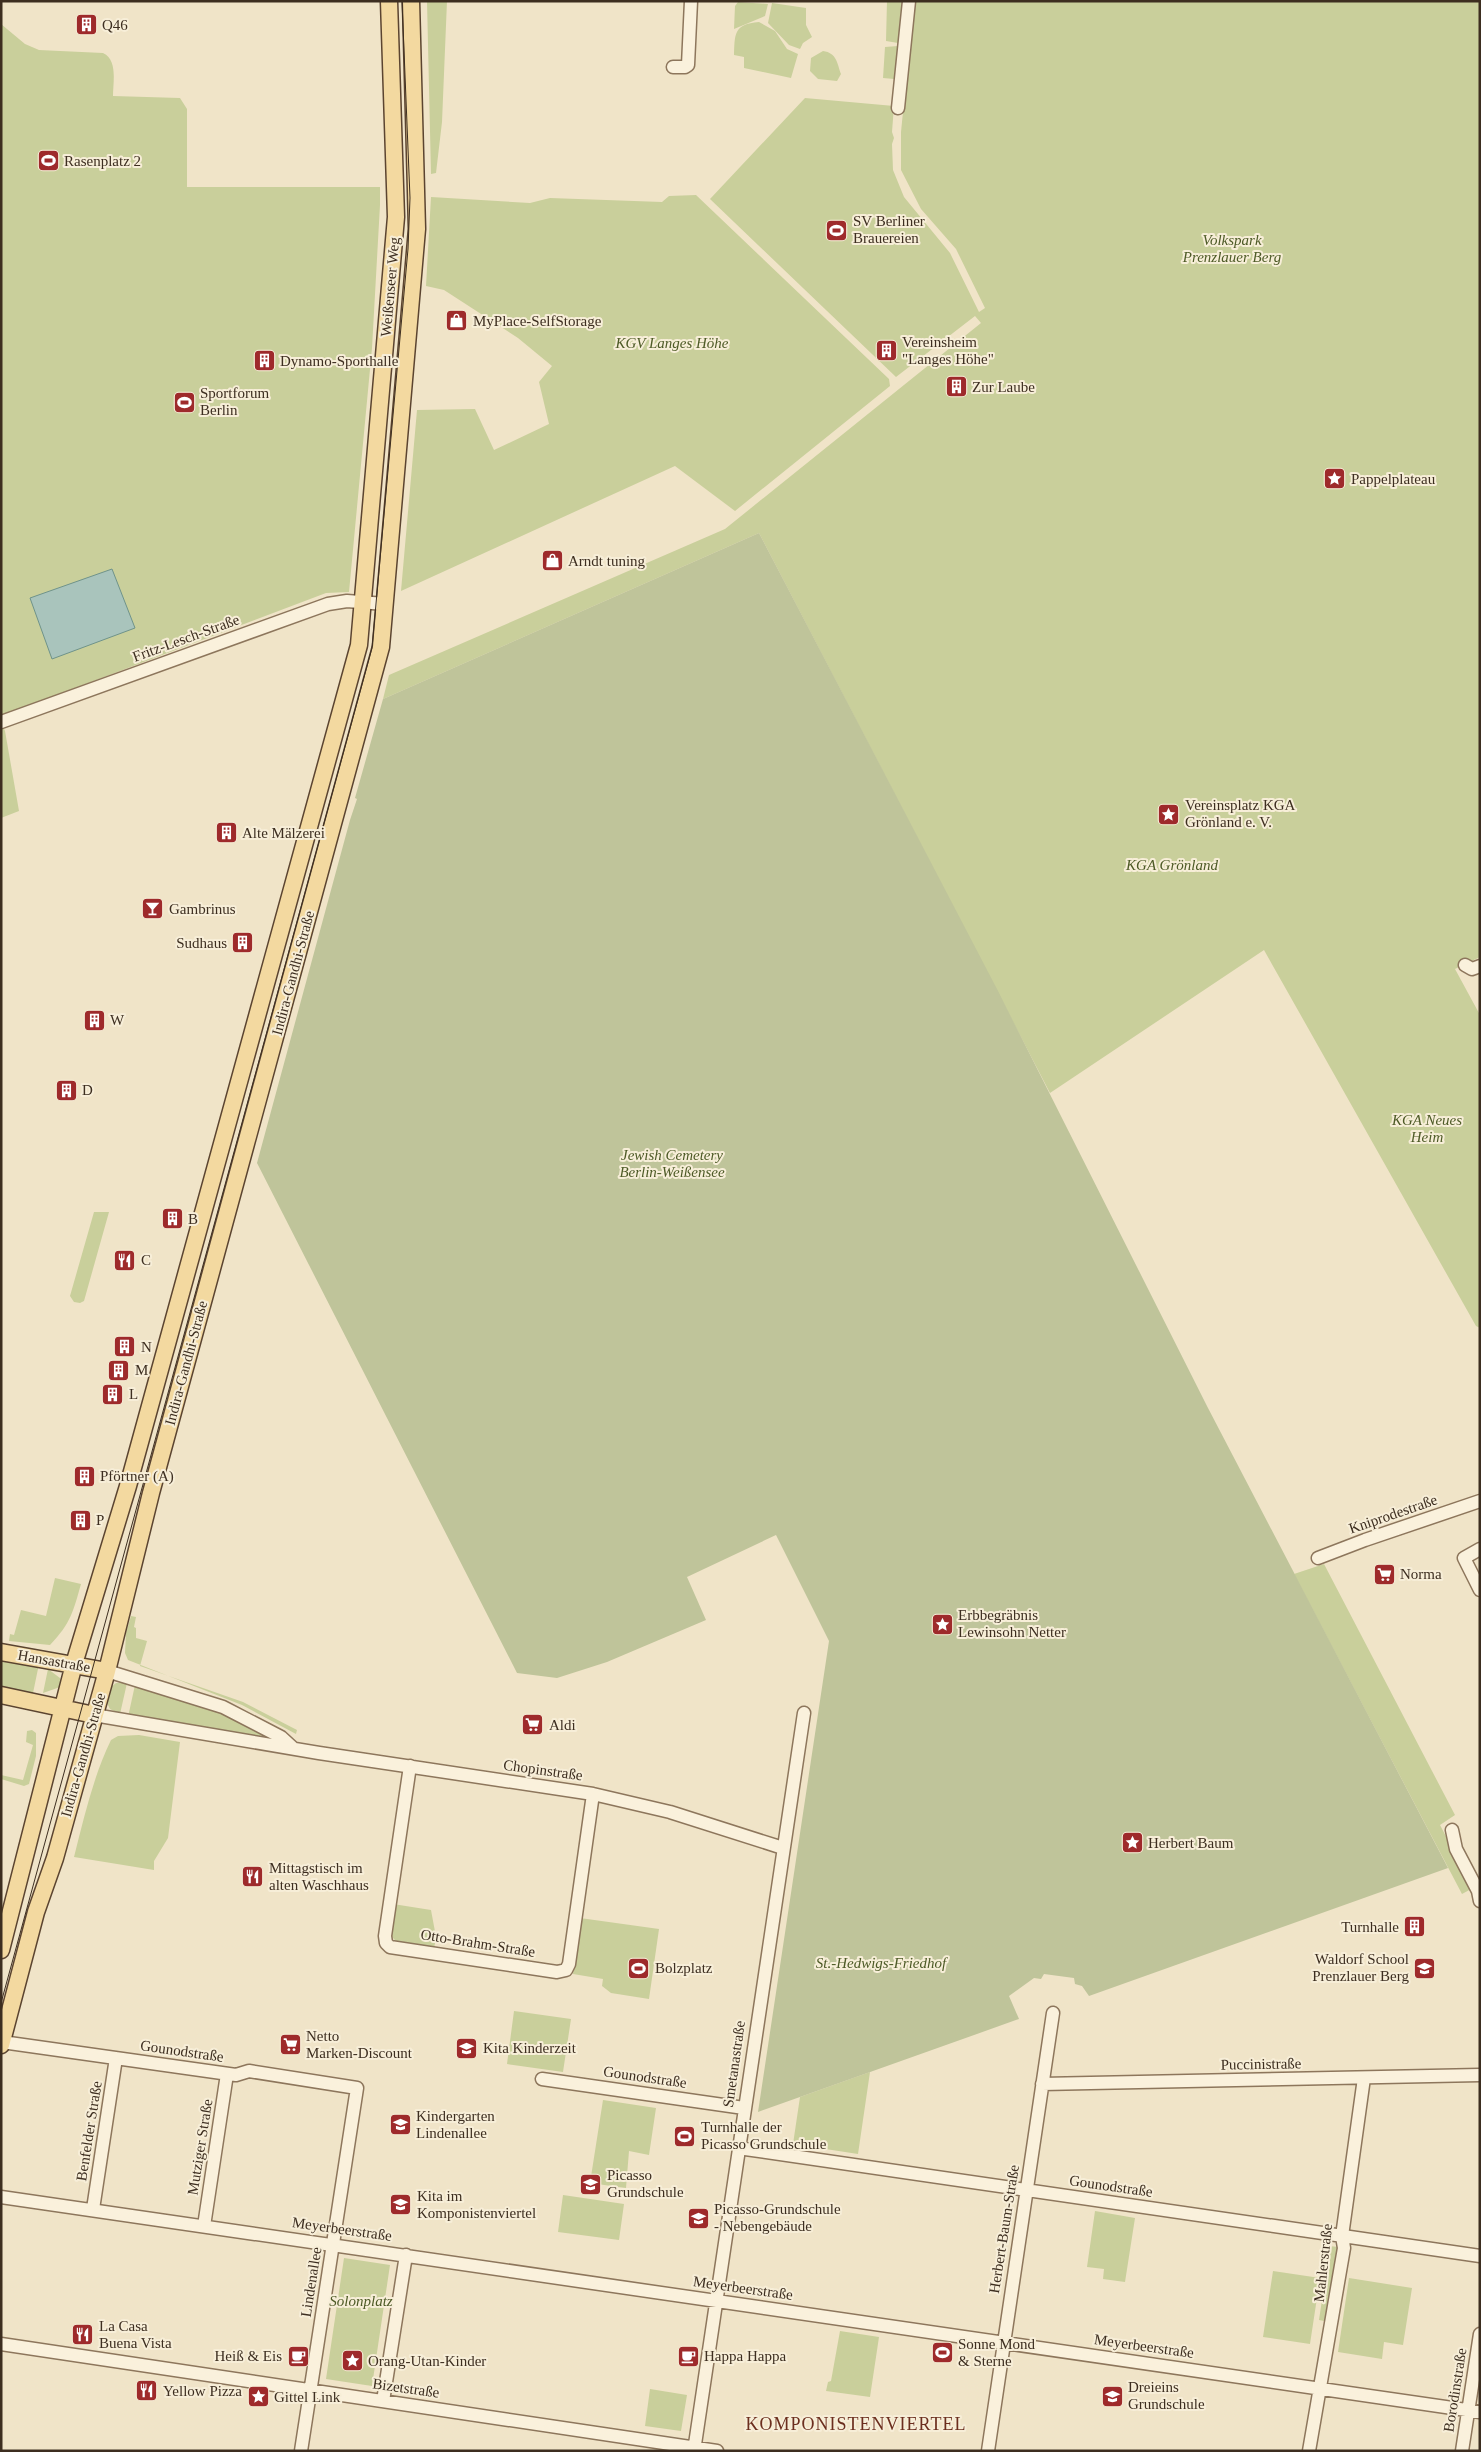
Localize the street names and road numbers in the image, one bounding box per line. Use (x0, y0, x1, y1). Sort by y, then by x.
street label: Weißenseer Weg (378, 236, 402, 338)
street label: Fritz-Lesch-Straße (130, 611, 242, 665)
street label: Indira-Gandhi-Straße (269, 909, 317, 1037)
street label: Indira-Gandhi-Straße (162, 1299, 210, 1427)
street label: Kniprodestraße (1347, 1491, 1440, 1537)
street label: Hansastraße (17, 1647, 92, 1675)
street label: Indira-Gandhi-Straße (58, 1691, 108, 1819)
street label: Chopinstraße (502, 1757, 584, 1784)
street label: Otto-Brahm-Straße (420, 1926, 537, 1960)
street label: Smetanastraße (720, 2019, 748, 2108)
street label: Gounodstraße (139, 2037, 225, 2065)
street label: Puccinistraße (1220, 2055, 1302, 2073)
street label: Gounodstraße (602, 2063, 688, 2091)
street label: Benfelder Straße (73, 2079, 105, 2182)
street label: Mutziger Straße (185, 2097, 216, 2196)
street label: Herbert-Baum-Straße (986, 2163, 1022, 2294)
street label: Gounodstraße (1068, 2172, 1154, 2200)
street label: Meyerbeerstraße (291, 2214, 393, 2244)
street label: Mahlerstraße (1311, 2222, 1335, 2303)
street label: Lindenallee (298, 2245, 324, 2318)
street label: Meyerbeerstraße (692, 2273, 794, 2303)
street label: Meyerbeerstraße (1093, 2331, 1195, 2361)
street label: Borodinstraße (1440, 2346, 1470, 2433)
street label: Bizetstraße (371, 2375, 441, 2401)

